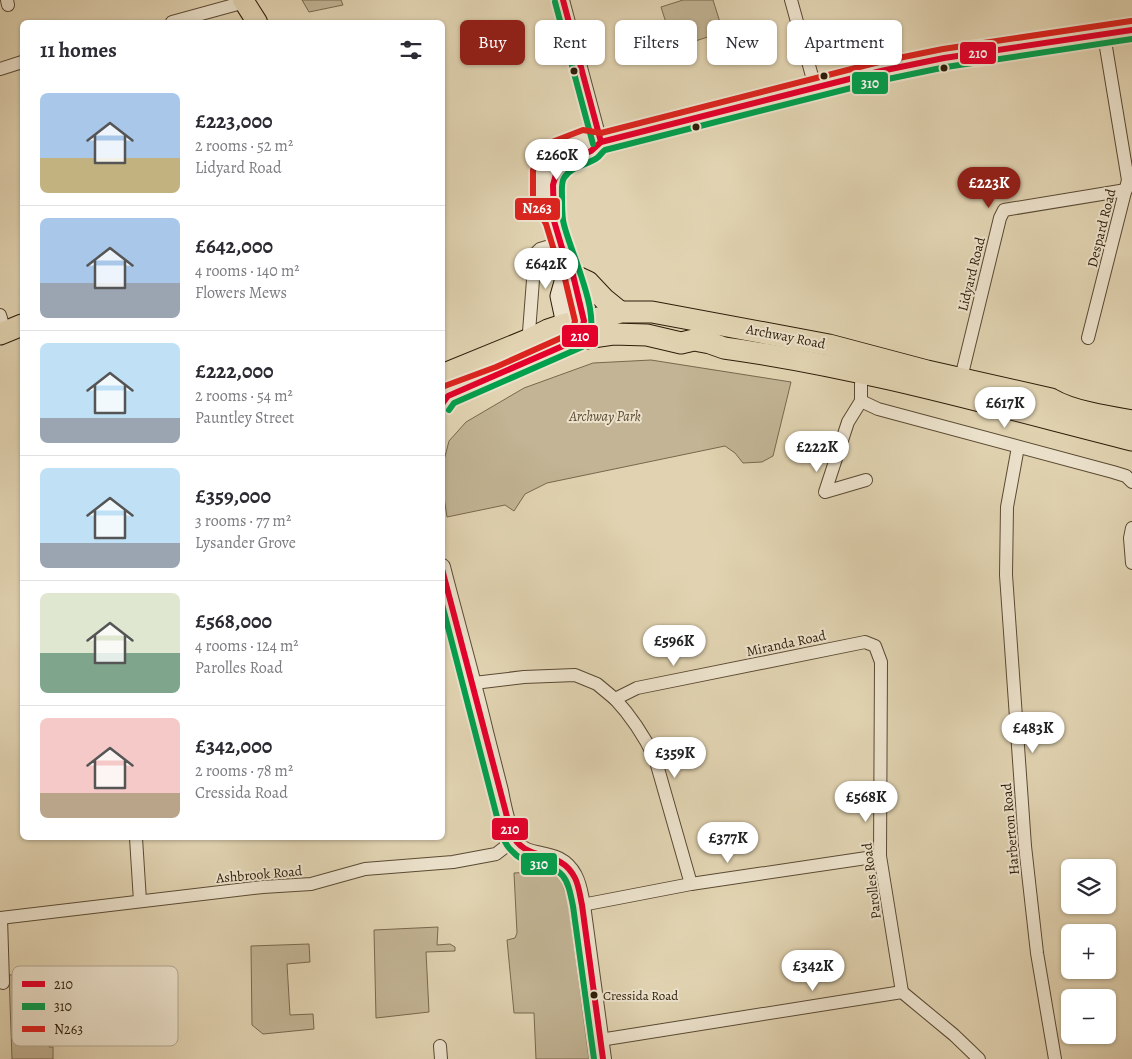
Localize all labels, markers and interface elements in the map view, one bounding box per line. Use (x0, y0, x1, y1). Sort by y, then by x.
chip: Buy (460, 20, 525, 65)
chip: Rent (535, 20, 605, 65)
chip: Filters (615, 20, 697, 65)
chip: New (707, 20, 777, 65)
chip: Apartment (787, 20, 902, 65)
text: 11 homes (40, 36, 117, 64)
icon: filters (397, 36, 425, 64)
line badge: 210 (959, 41, 997, 65)
text: 210 (969, 44, 987, 63)
unlabelled marker (939, 63, 949, 73)
unlabelled marker (569, 66, 579, 76)
unlabelled marker (819, 71, 829, 81)
line badge: 310 (851, 71, 889, 95)
text: 310 (861, 74, 879, 93)
text: £223,000 (195, 107, 273, 135)
icon: home (80, 113, 140, 173)
unlabelled marker (691, 122, 701, 132)
text: 2 rooms · 52 m² (195, 135, 293, 157)
pin: £260K (522, 138, 592, 181)
text: £260K (536, 144, 578, 166)
text: Lidyard Road (195, 157, 282, 179)
pin: £223K (954, 166, 1024, 209)
text: £223K (968, 172, 1010, 194)
street label: Despard Road (1083, 186, 1121, 269)
line badge: N263 (514, 197, 561, 221)
text: N263 (522, 199, 552, 218)
text: £642,000 (195, 232, 273, 260)
street label: Lidyard Road (953, 235, 990, 313)
icon: home (80, 238, 140, 298)
pin: £642K (511, 248, 581, 290)
text: £642K (525, 253, 567, 275)
text: 4 rooms · 140 m² (195, 260, 300, 282)
text: Flowers Mews (195, 282, 287, 304)
street label: Archway Road (744, 319, 828, 354)
line badge: 210 (561, 324, 599, 348)
text: 210 (571, 327, 589, 346)
text: £222,000 (195, 357, 274, 385)
icon: home (80, 363, 140, 423)
text: 2 rooms · 54 m² (195, 385, 293, 407)
pin: £617K (970, 386, 1040, 429)
text: £617K (986, 392, 1024, 414)
text: Pauntley Street (195, 407, 294, 429)
park label: Archway Park (568, 407, 641, 426)
pin: £222K (782, 430, 852, 473)
text: £222K (796, 436, 838, 458)
text: £359,000 (195, 482, 271, 510)
icon: home (80, 488, 140, 548)
text: 3 rooms · 77 m² (195, 510, 291, 532)
text: Lysander Grove (195, 532, 296, 554)
text: £568,000 (195, 607, 272, 635)
icon: home (80, 613, 140, 673)
pin: £596K (639, 624, 709, 667)
street label: Miranda Road (744, 626, 828, 661)
text: £596K (654, 630, 694, 652)
text: 4 rooms · 124 m² (195, 635, 299, 657)
text: Parolles Road (195, 657, 283, 679)
pin: £483K (998, 712, 1068, 754)
text: £483K (1013, 717, 1053, 739)
text: £342,000 (195, 732, 272, 760)
pin: £359K (640, 736, 710, 779)
icon: home (80, 738, 140, 798)
text: £359K (655, 742, 695, 764)
text: 2 rooms · 78 m² (195, 760, 293, 782)
pin: £568K (831, 780, 901, 823)
text: Cressida Road (195, 782, 288, 804)
street label: Harberton Road (997, 782, 1024, 876)
text: £568K (846, 786, 886, 808)
line badge: 210 (491, 817, 529, 841)
text: 210 (501, 820, 519, 839)
pin: £377K (693, 822, 763, 864)
text: £377K (708, 827, 748, 849)
street label: Parolles Road (857, 841, 886, 920)
line badge: 310 (520, 852, 558, 876)
text: 310 (530, 855, 548, 874)
map controls (1061, 859, 1116, 1044)
button: layers (1061, 859, 1116, 914)
street label: Ashbrook Road (214, 861, 303, 888)
button: + (1061, 924, 1116, 979)
pin: £342K (778, 950, 848, 992)
text: £342K (793, 955, 833, 977)
legend (12, 966, 178, 1046)
text: 210 (54, 975, 73, 994)
place label: Cressida Road (603, 987, 678, 1004)
button: − (1061, 989, 1116, 1044)
marker: Cressida Road (589, 990, 599, 1000)
text: 310 (54, 997, 72, 1016)
text: N263 (54, 1020, 83, 1039)

